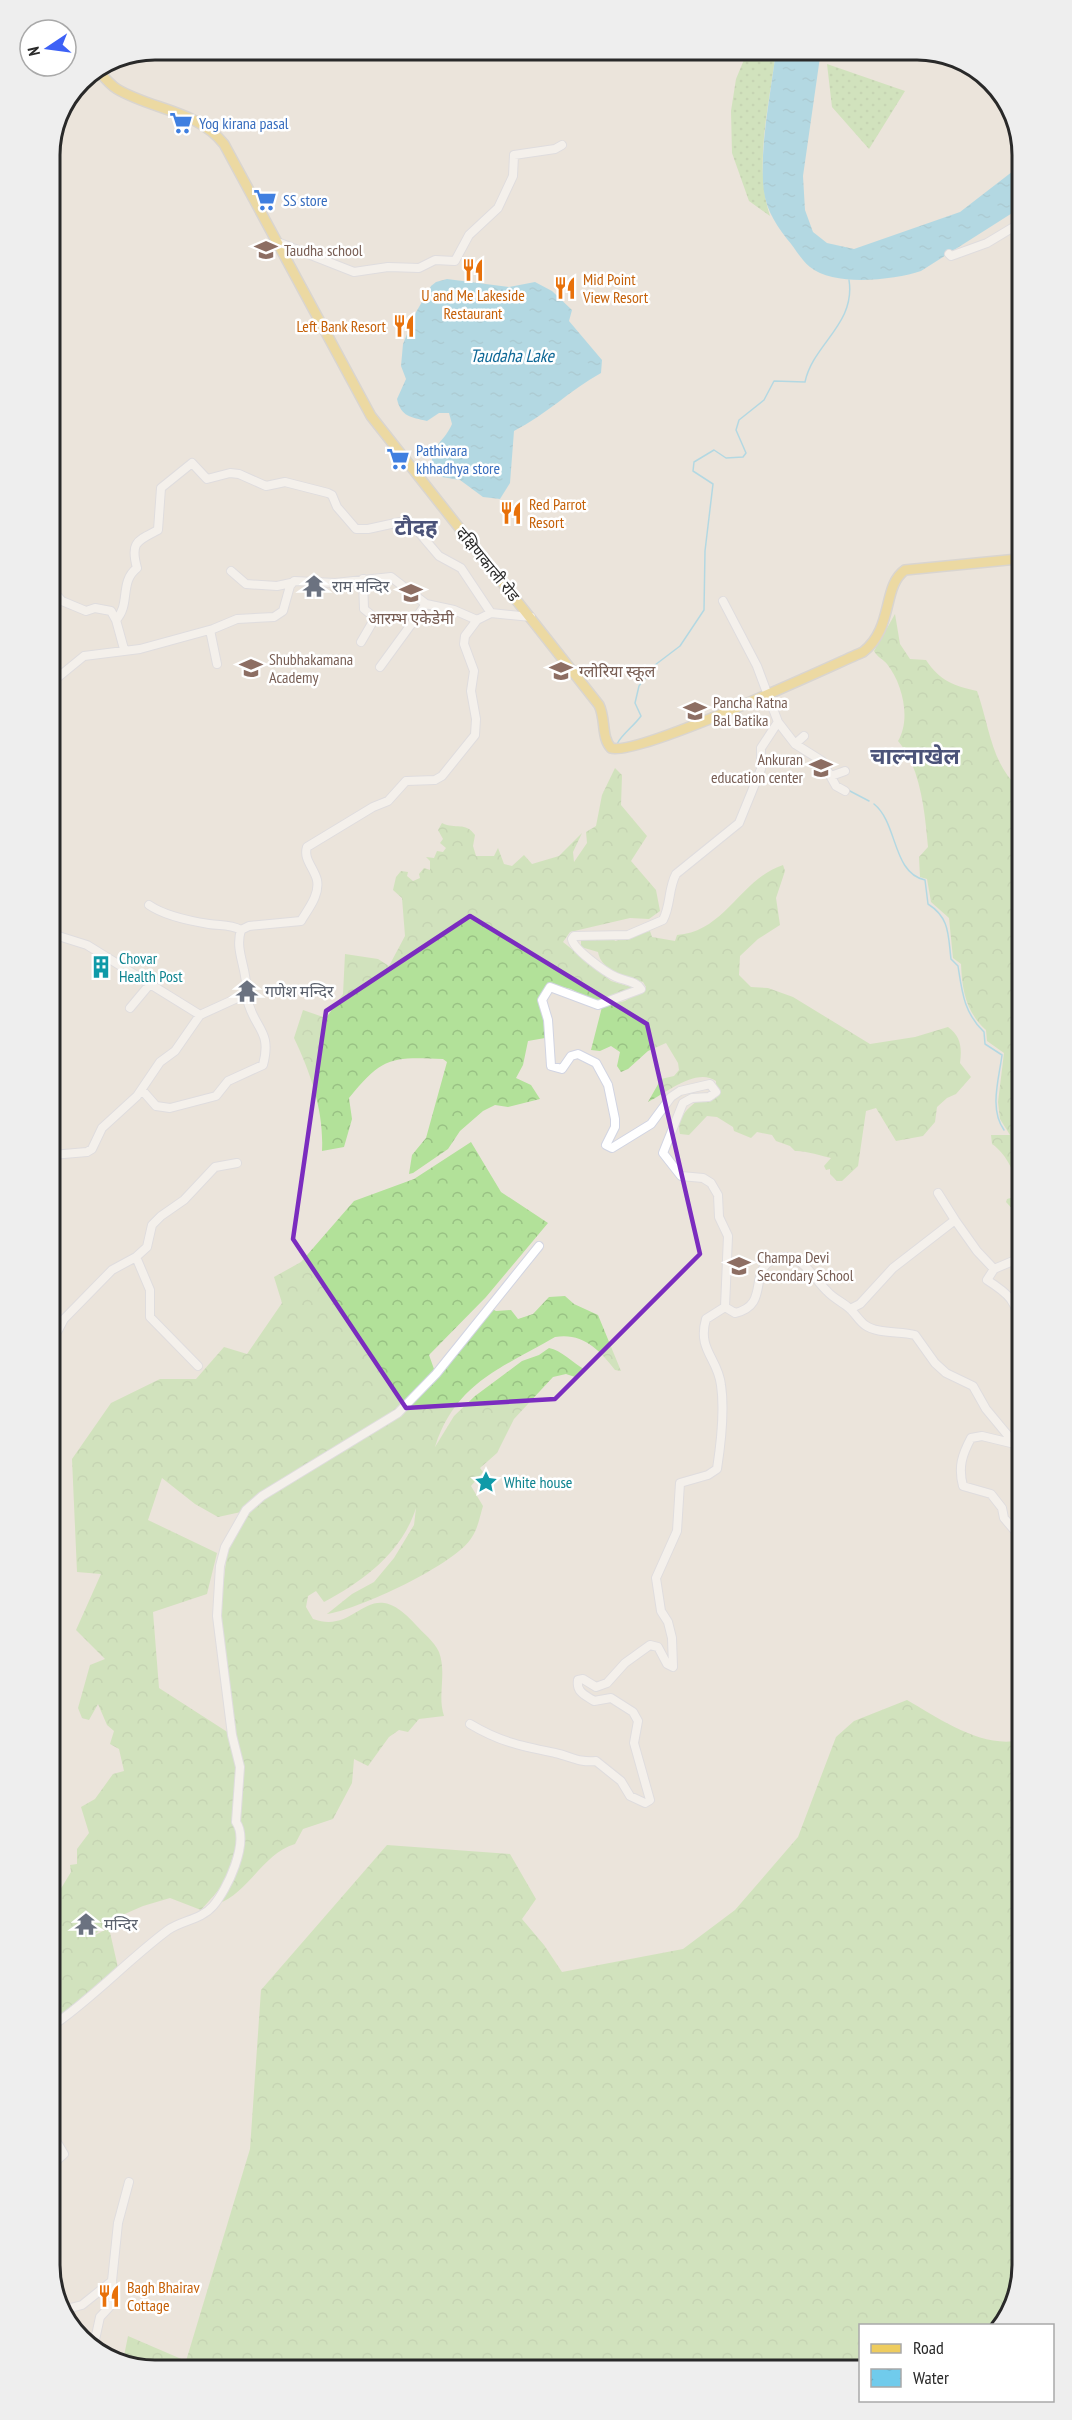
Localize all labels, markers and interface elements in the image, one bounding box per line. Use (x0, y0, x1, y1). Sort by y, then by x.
north arrow (18, 18, 78, 78)
text: N (23, 45, 44, 58)
supermarket icon: Yog kirana pasal (168, 110, 194, 136)
place label: Yog kirana pasal (199, 113, 289, 133)
supermarket icon: SS store (252, 187, 278, 213)
place label: SS store (283, 190, 328, 210)
school or university icon: Taudha school (253, 237, 279, 263)
place label: Taudha school (284, 240, 363, 260)
restaurant icon: U and Me Lakeside Restaurant (460, 257, 486, 283)
place label: Mid Point View Resort (582, 269, 649, 307)
restaurant icon: Mid Point View Resort (552, 275, 578, 301)
place label: U and Me Lakeside Restaurant (421, 285, 525, 323)
restaurant icon: Left Bank Resort (391, 313, 417, 339)
place label: Left Bank Resort (296, 316, 387, 336)
water label: Taudaha Lake (470, 344, 556, 367)
place label: Pathivara khhadhya store (416, 440, 500, 478)
supermarket icon: Pathivara khhadhya store (385, 446, 411, 472)
place label: Red Parrot Resort (529, 494, 587, 532)
restaurant icon: Red Parrot Resort (498, 500, 524, 526)
district label: टौदह (394, 513, 438, 541)
street label: दक्षिणकाली रोड (452, 523, 524, 606)
temple icon: राम मन्दिर (301, 573, 327, 599)
place label: राम मन्दिर (332, 576, 390, 596)
school or university icon: आरम्भ एकेडेमी (398, 580, 424, 606)
place label: आरम्भ एकेडेमी (368, 608, 455, 628)
place label: Shubhakamana Academy (269, 649, 353, 687)
school or university icon: Shubhakamana Academy (238, 655, 264, 681)
school or university icon: ग्लोरिया स्कूल (548, 658, 574, 684)
place label: ग्लोरिया स्कूल (579, 661, 657, 682)
place label: Pancha Ratna Bal Batika (713, 692, 788, 730)
school or university icon: Pancha Ratna Bal Batika (682, 698, 708, 724)
district label: चाल्नाखेल (870, 742, 960, 770)
place label: Ankuran education center (711, 749, 804, 787)
school or university icon: Ankuran education center (808, 755, 834, 781)
place label: Chovar Health Post (119, 948, 183, 986)
building icon: Chovar Health Post (88, 954, 114, 980)
temple icon: गणेश मन्दिर (234, 978, 260, 1004)
place label: गणेश मन्दिर (265, 981, 334, 1001)
place label: Champa Devi Secondary School (757, 1247, 854, 1285)
school or university icon: Champa Devi Secondary School (726, 1253, 752, 1279)
place icon: White house (473, 1469, 499, 1495)
place label: White house (504, 1472, 572, 1492)
temple icon: मन्दिर (73, 1911, 99, 1937)
place label: मन्दिर (104, 1914, 138, 1934)
place label: Bagh Bhairav Cottage (127, 2277, 201, 2315)
restaurant icon: Bagh Bhairav Cottage (96, 2283, 122, 2309)
legend (859, 2324, 1054, 2402)
text: Road (913, 2336, 944, 2359)
text: Water (913, 2366, 949, 2389)

